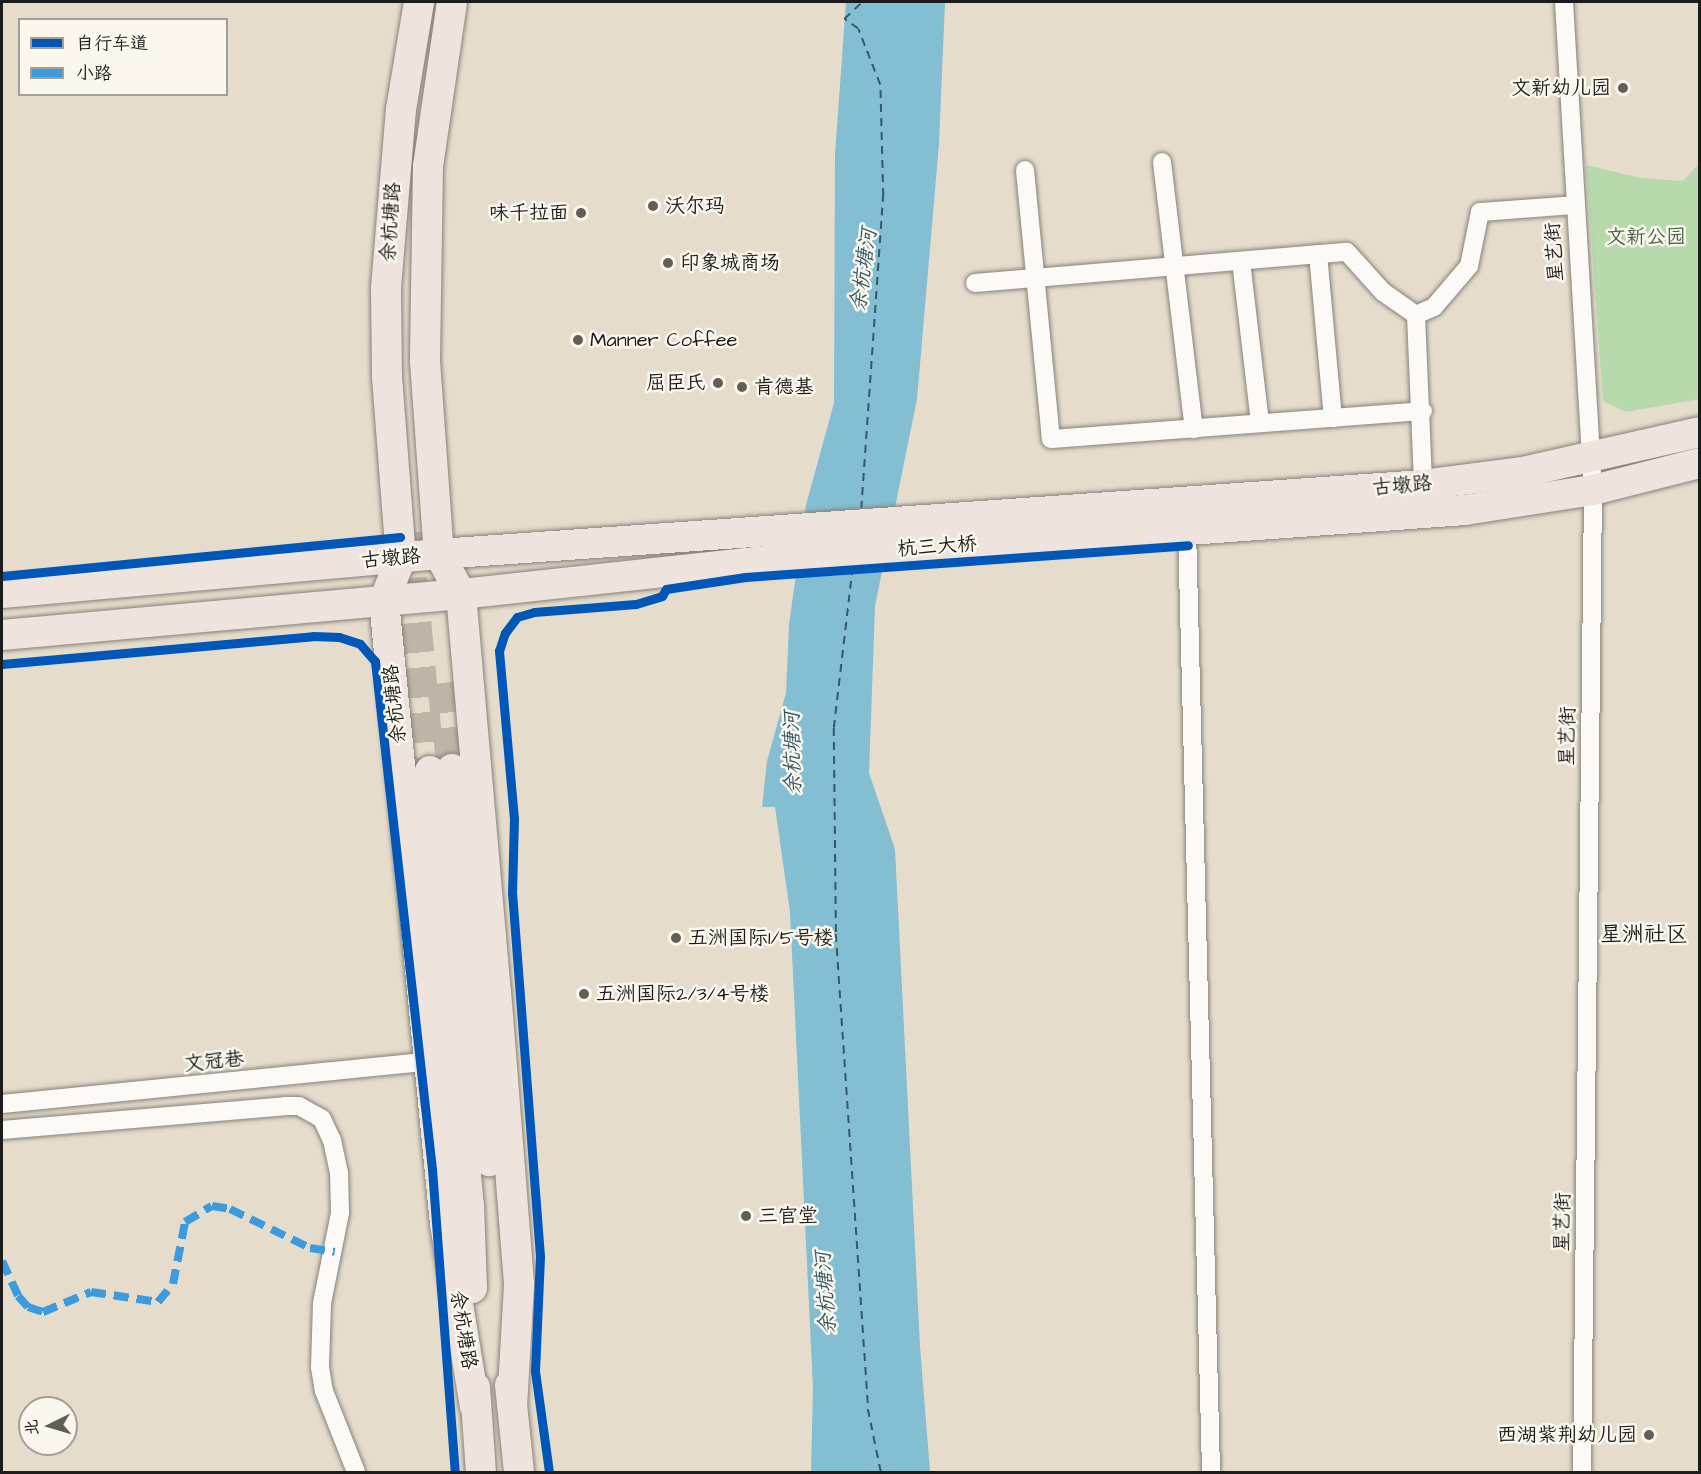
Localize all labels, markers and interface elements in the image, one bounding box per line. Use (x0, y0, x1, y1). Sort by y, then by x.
legend (18, 18, 228, 96)
text: 自行车道 (76, 31, 148, 56)
text: 小路 (76, 61, 112, 86)
place label: 文新幼儿园 (1511, 76, 1611, 100)
marker: 文新幼儿园 (1616, 81, 1630, 95)
street label: 余杭塘路 (376, 181, 406, 263)
place label: 沃尔玛 (665, 194, 725, 218)
marker: 沃尔玛 (646, 199, 660, 213)
place label: 味千拉面 (489, 201, 569, 225)
marker: 味千拉面 (574, 206, 588, 220)
street label: 星艺街 (1541, 221, 1569, 283)
park label: 文新公园 (1606, 225, 1686, 249)
water label: 余杭塘河 (846, 227, 882, 313)
place label: 印象城商场 (680, 251, 780, 275)
marker: 印象城商场 (661, 256, 675, 270)
place label: Manner Coffee (590, 328, 737, 352)
marker: Manner Coffee (571, 333, 585, 347)
place label: 屈臣氏 (646, 371, 706, 395)
place label: 肯德基 (754, 375, 814, 399)
marker: 屈臣氏 (711, 376, 725, 390)
marker: 肯德基 (735, 380, 749, 394)
street label: 古墩路 (1371, 471, 1433, 501)
street label: 杭三大桥 (896, 532, 978, 562)
street label: 古墩路 (360, 544, 422, 574)
street label: 余杭塘路 (379, 663, 411, 745)
street label: 星艺街 (1555, 706, 1581, 766)
water label: 余杭塘河 (780, 711, 806, 795)
district label: 星洲社区 (1600, 922, 1688, 948)
place label: 五洲国际1/5号楼 (688, 926, 834, 950)
marker: 五洲国际1/5号楼 (669, 931, 683, 945)
place label: 五洲国际2/3/4号楼 (596, 982, 769, 1006)
marker: 五洲国际2/3/4号楼 (577, 987, 591, 1001)
street label: 文冠巷 (183, 1047, 245, 1077)
street label: 星艺街 (1550, 1192, 1576, 1252)
place label: 三官堂 (758, 1204, 818, 1228)
marker: 三官堂 (739, 1209, 753, 1223)
water label: 余杭塘河 (811, 1250, 841, 1336)
street label: 余杭塘路 (445, 1289, 481, 1371)
north arrow (18, 1396, 78, 1456)
text: 北 (20, 1418, 44, 1436)
place label: 西湖紫荆幼儿园 (1497, 1423, 1637, 1447)
marker: 西湖紫荆幼儿园 (1642, 1428, 1656, 1442)

